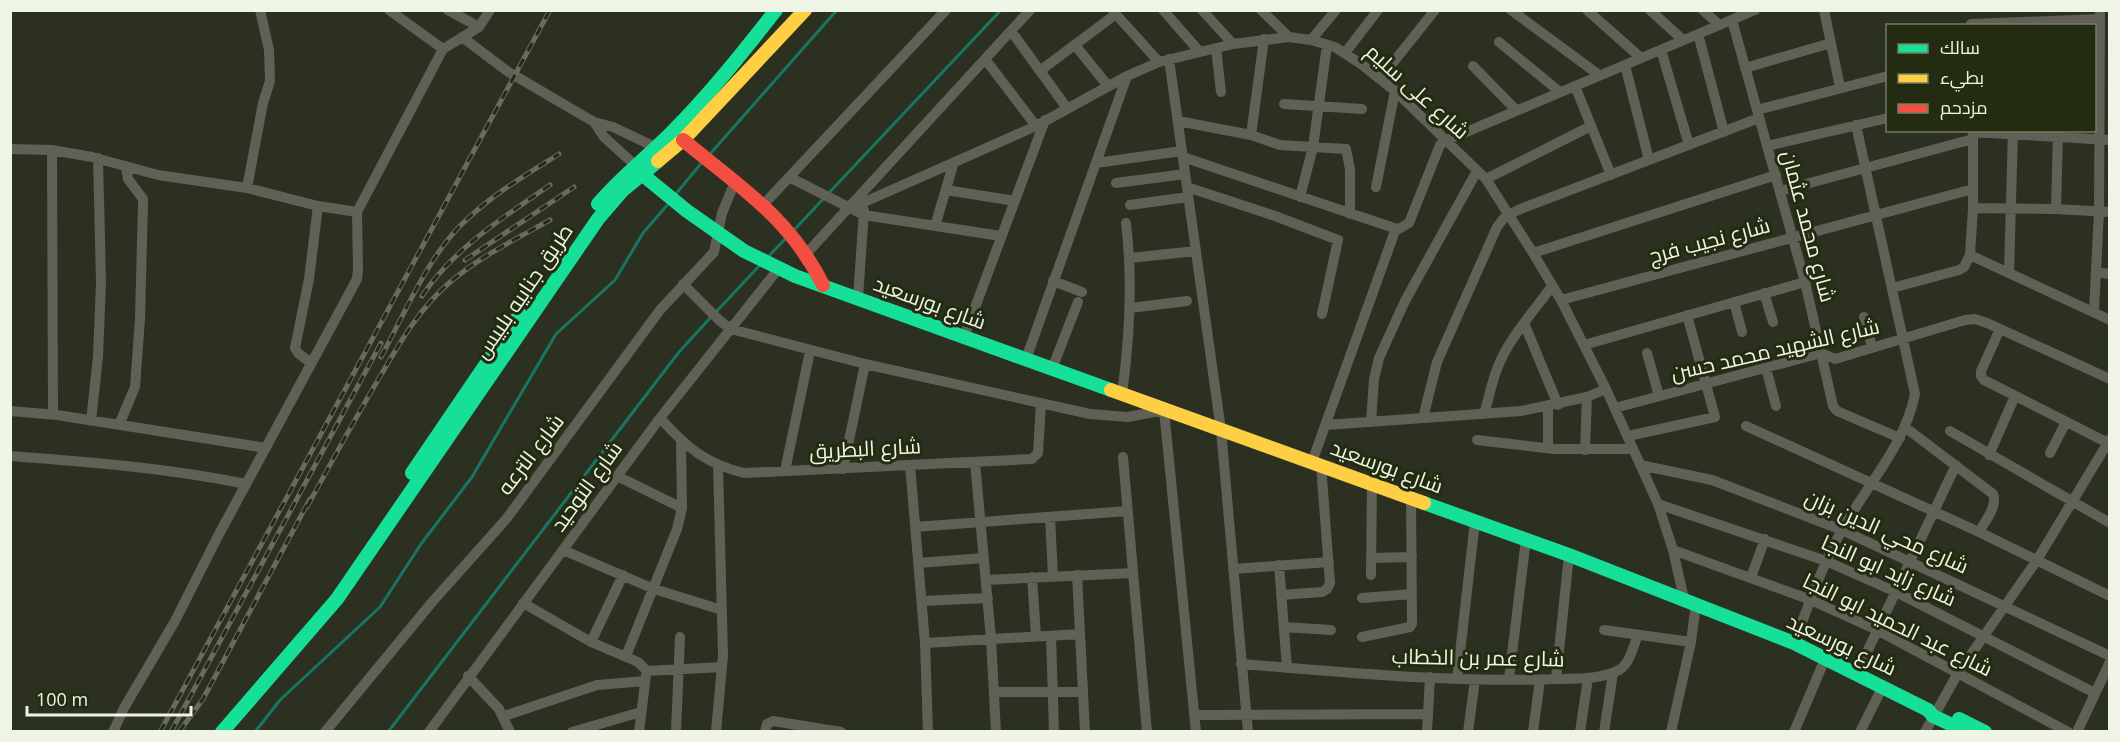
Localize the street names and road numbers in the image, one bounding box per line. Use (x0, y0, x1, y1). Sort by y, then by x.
street label: شارع على سليم (1360, 37, 1476, 146)
street label: شارع محمد عثمان (1774, 147, 1843, 305)
street label: شارع نجيب فرج (1645, 210, 1773, 271)
street label: طريق جنابيه بلبيس (467, 218, 579, 364)
street label: شارع بورسعيد (870, 269, 990, 336)
street label: شارع الشهيد محمد حسن (1668, 311, 1882, 388)
street label: شارع الترعه (490, 408, 570, 501)
street label: شارع البطريق (808, 431, 922, 466)
street label: شارع بورسعيد (1327, 433, 1447, 500)
street label: شارع التوحيد (544, 435, 629, 537)
street label: شارع محي الدين بزان (1800, 482, 1973, 582)
street label: شارع زايد ابو النجا (1817, 528, 1961, 613)
street label: شارع عبد الحميد ابو النجا (1798, 566, 1998, 683)
street label: شارع بورسعيد (1782, 606, 1901, 682)
street label: شارع عمر بن الخطاب (1391, 641, 1565, 674)

